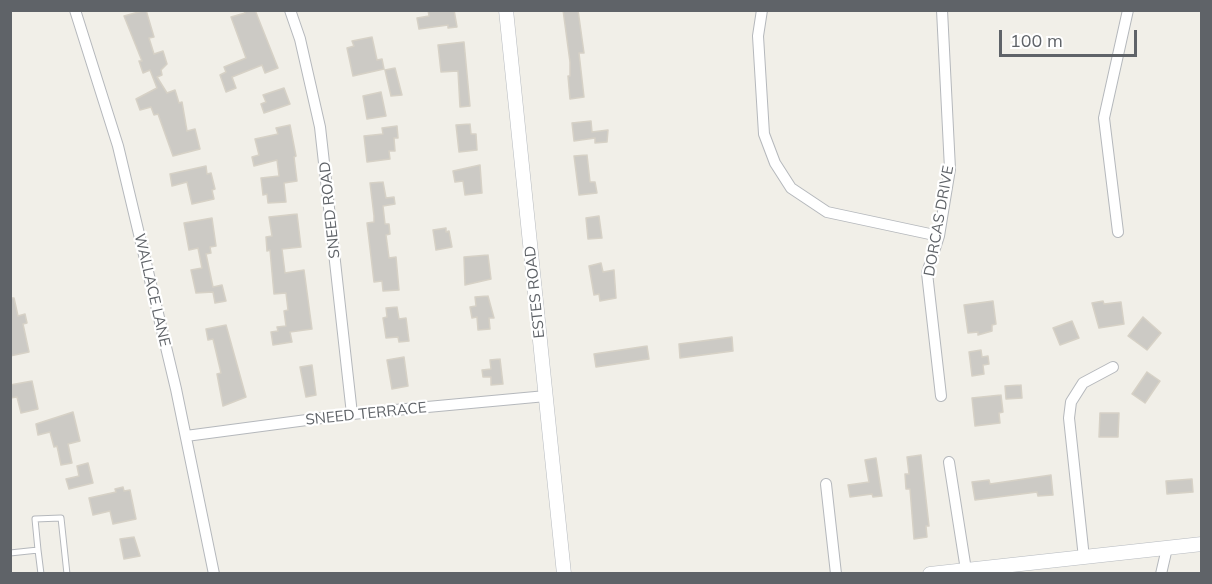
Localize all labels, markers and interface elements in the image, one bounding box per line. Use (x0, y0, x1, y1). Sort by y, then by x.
scale bar (1002, 18, 1140, 56)
text: 100 m (1010, 29, 1063, 52)
street label: SNEED ROAD (316, 161, 344, 259)
street label: DORCAS DRIVE (920, 164, 958, 278)
street label: WALLACE LANE (130, 232, 174, 348)
street label: ESTES ROAD (521, 245, 549, 339)
street label: SNEED TERRACE (305, 399, 427, 429)

